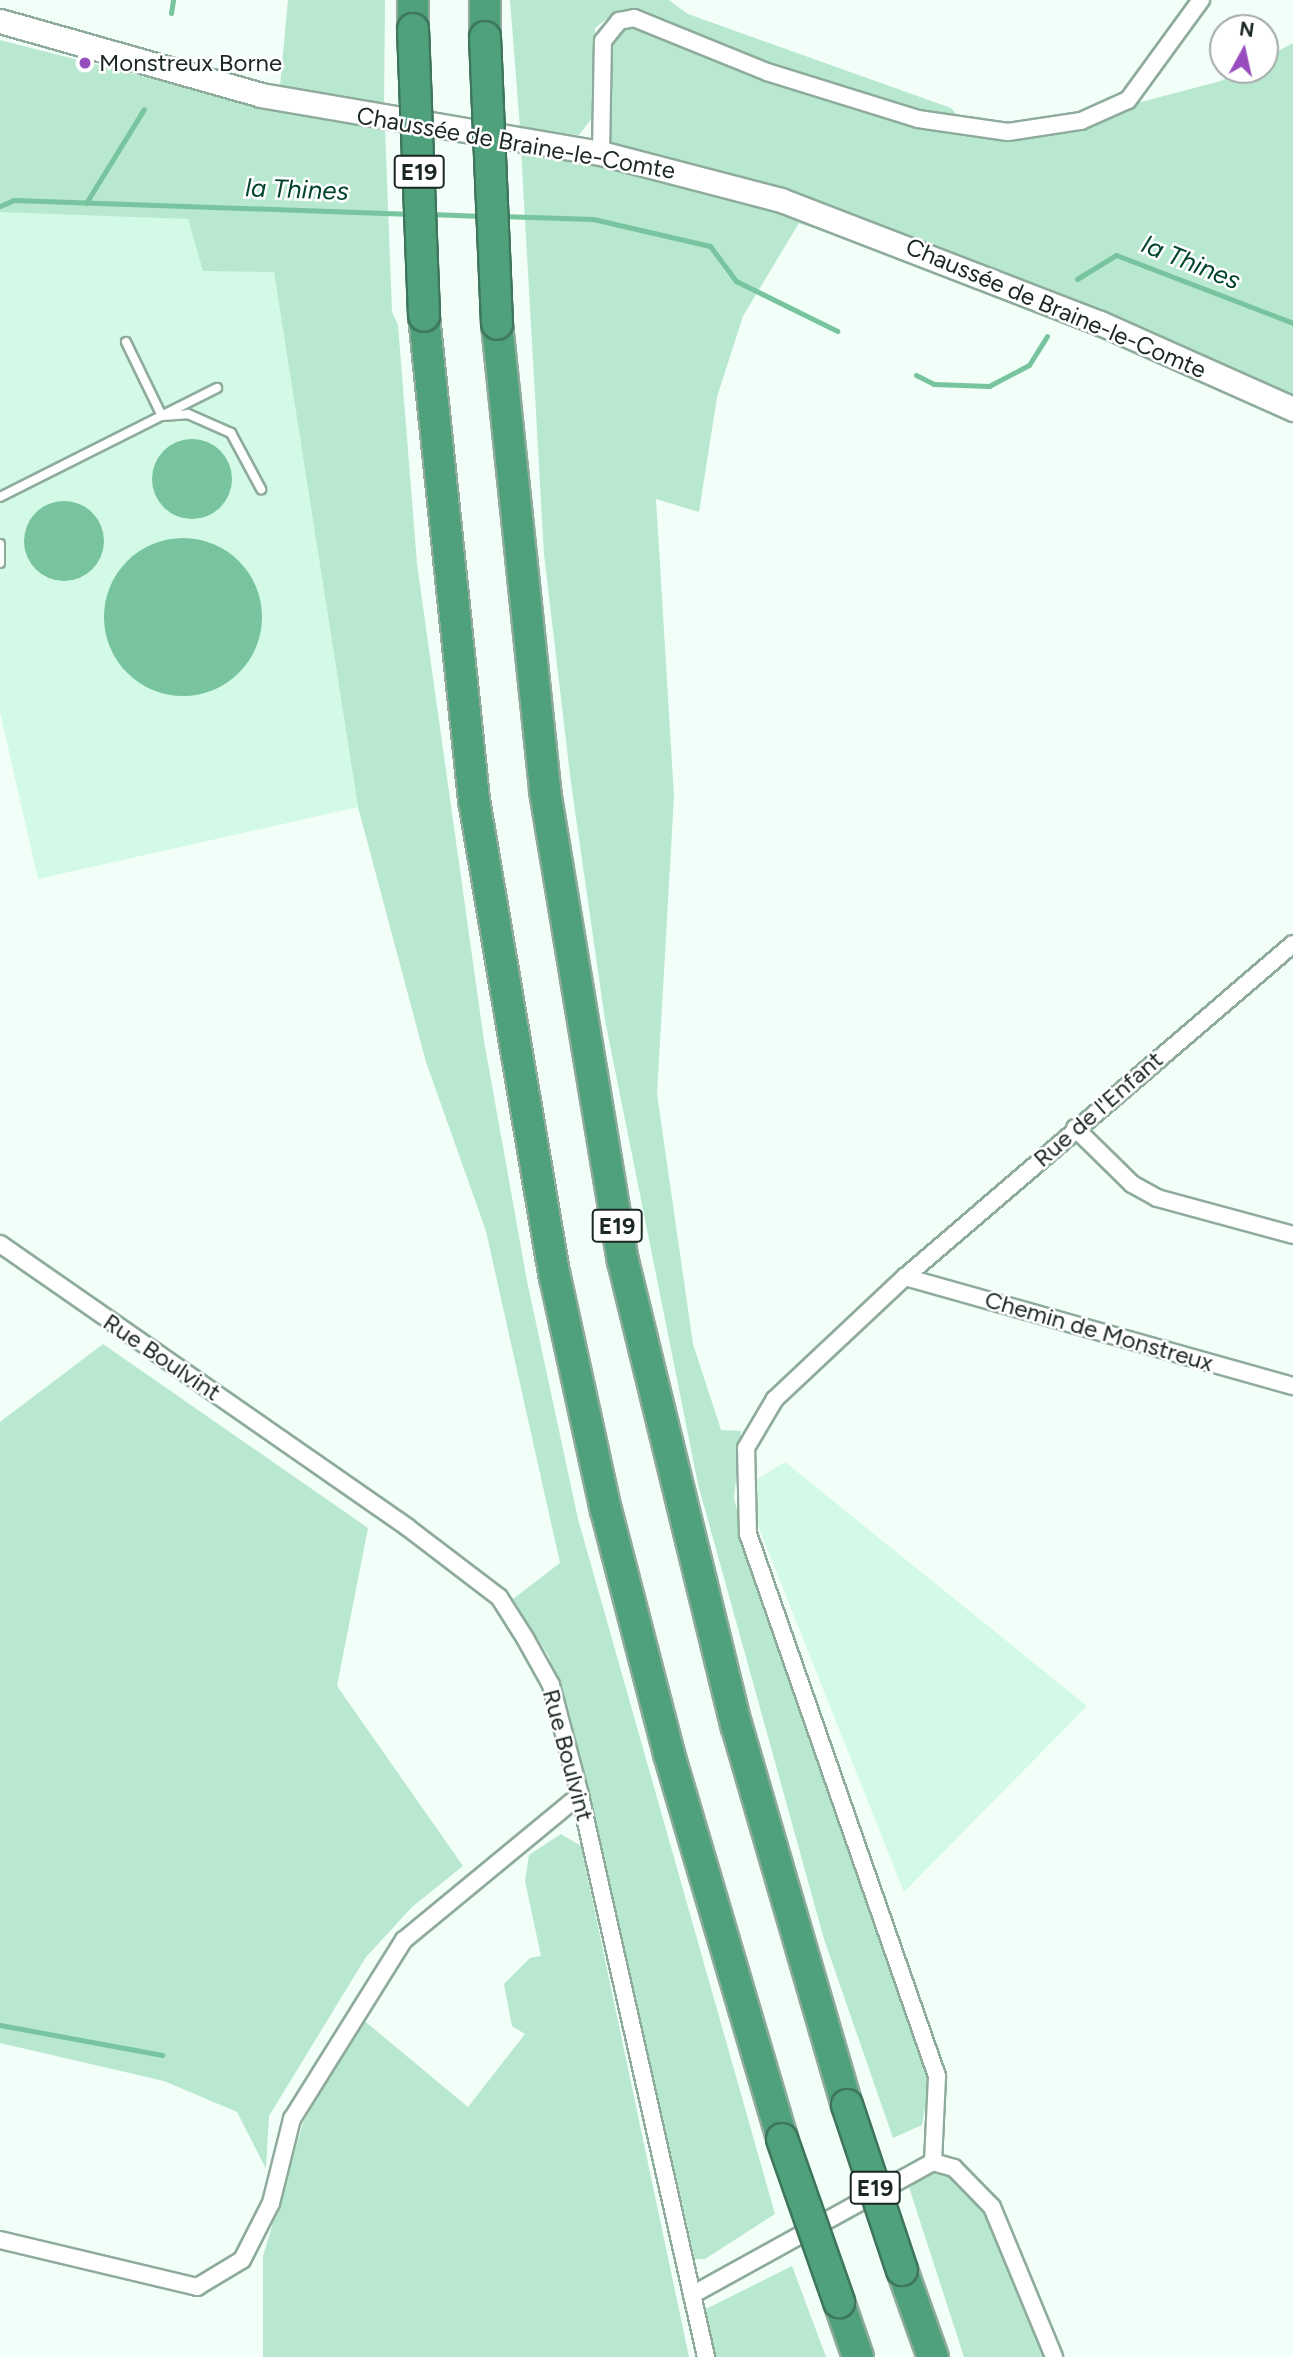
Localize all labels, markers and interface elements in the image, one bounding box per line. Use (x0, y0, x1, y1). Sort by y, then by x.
north arrow (1209, 14, 1279, 84)
text: N (1238, 17, 1256, 42)
place label: Monstreux Borne (99, 49, 282, 77)
marker: Monstreux Borne (77, 55, 93, 71)
street label: Chaussée de Braine-le-Comte (354, 101, 678, 185)
road number: E19 (393, 153, 445, 192)
water label: la Thines (245, 173, 349, 207)
water label: la Thines (1137, 229, 1245, 297)
street label: Chaussée de Braine-le-Comte (902, 232, 1210, 384)
street label: Rue de l'Enfant (1028, 1045, 1168, 1173)
road number: E19 (591, 1206, 643, 1246)
street label: Chemin de Monstreux (982, 1285, 1216, 1377)
street label: Rue Boulvint (98, 1307, 226, 1407)
street label: Rue Boulvint (537, 1686, 599, 1824)
road number: E19 (849, 2168, 901, 2208)

